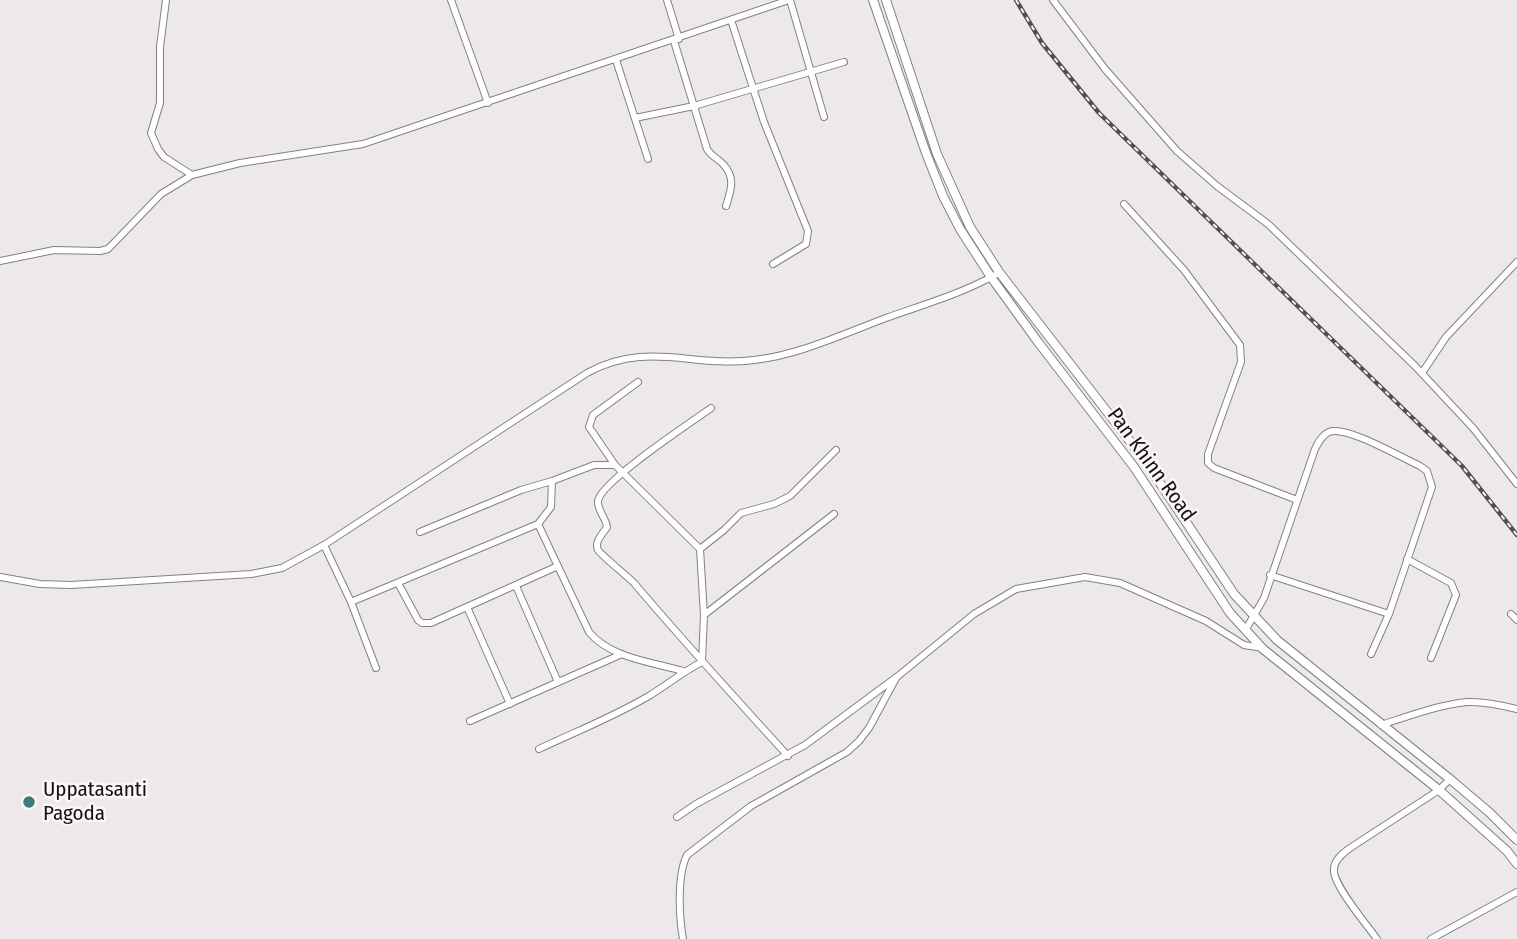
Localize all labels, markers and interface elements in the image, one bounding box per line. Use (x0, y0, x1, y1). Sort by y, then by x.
street label: Pan Khinn Road (1101, 403, 1201, 527)
place label: Uppatasanti Pagoda (43, 777, 147, 827)
marker: Uppatasanti Pagoda (21, 794, 37, 810)

